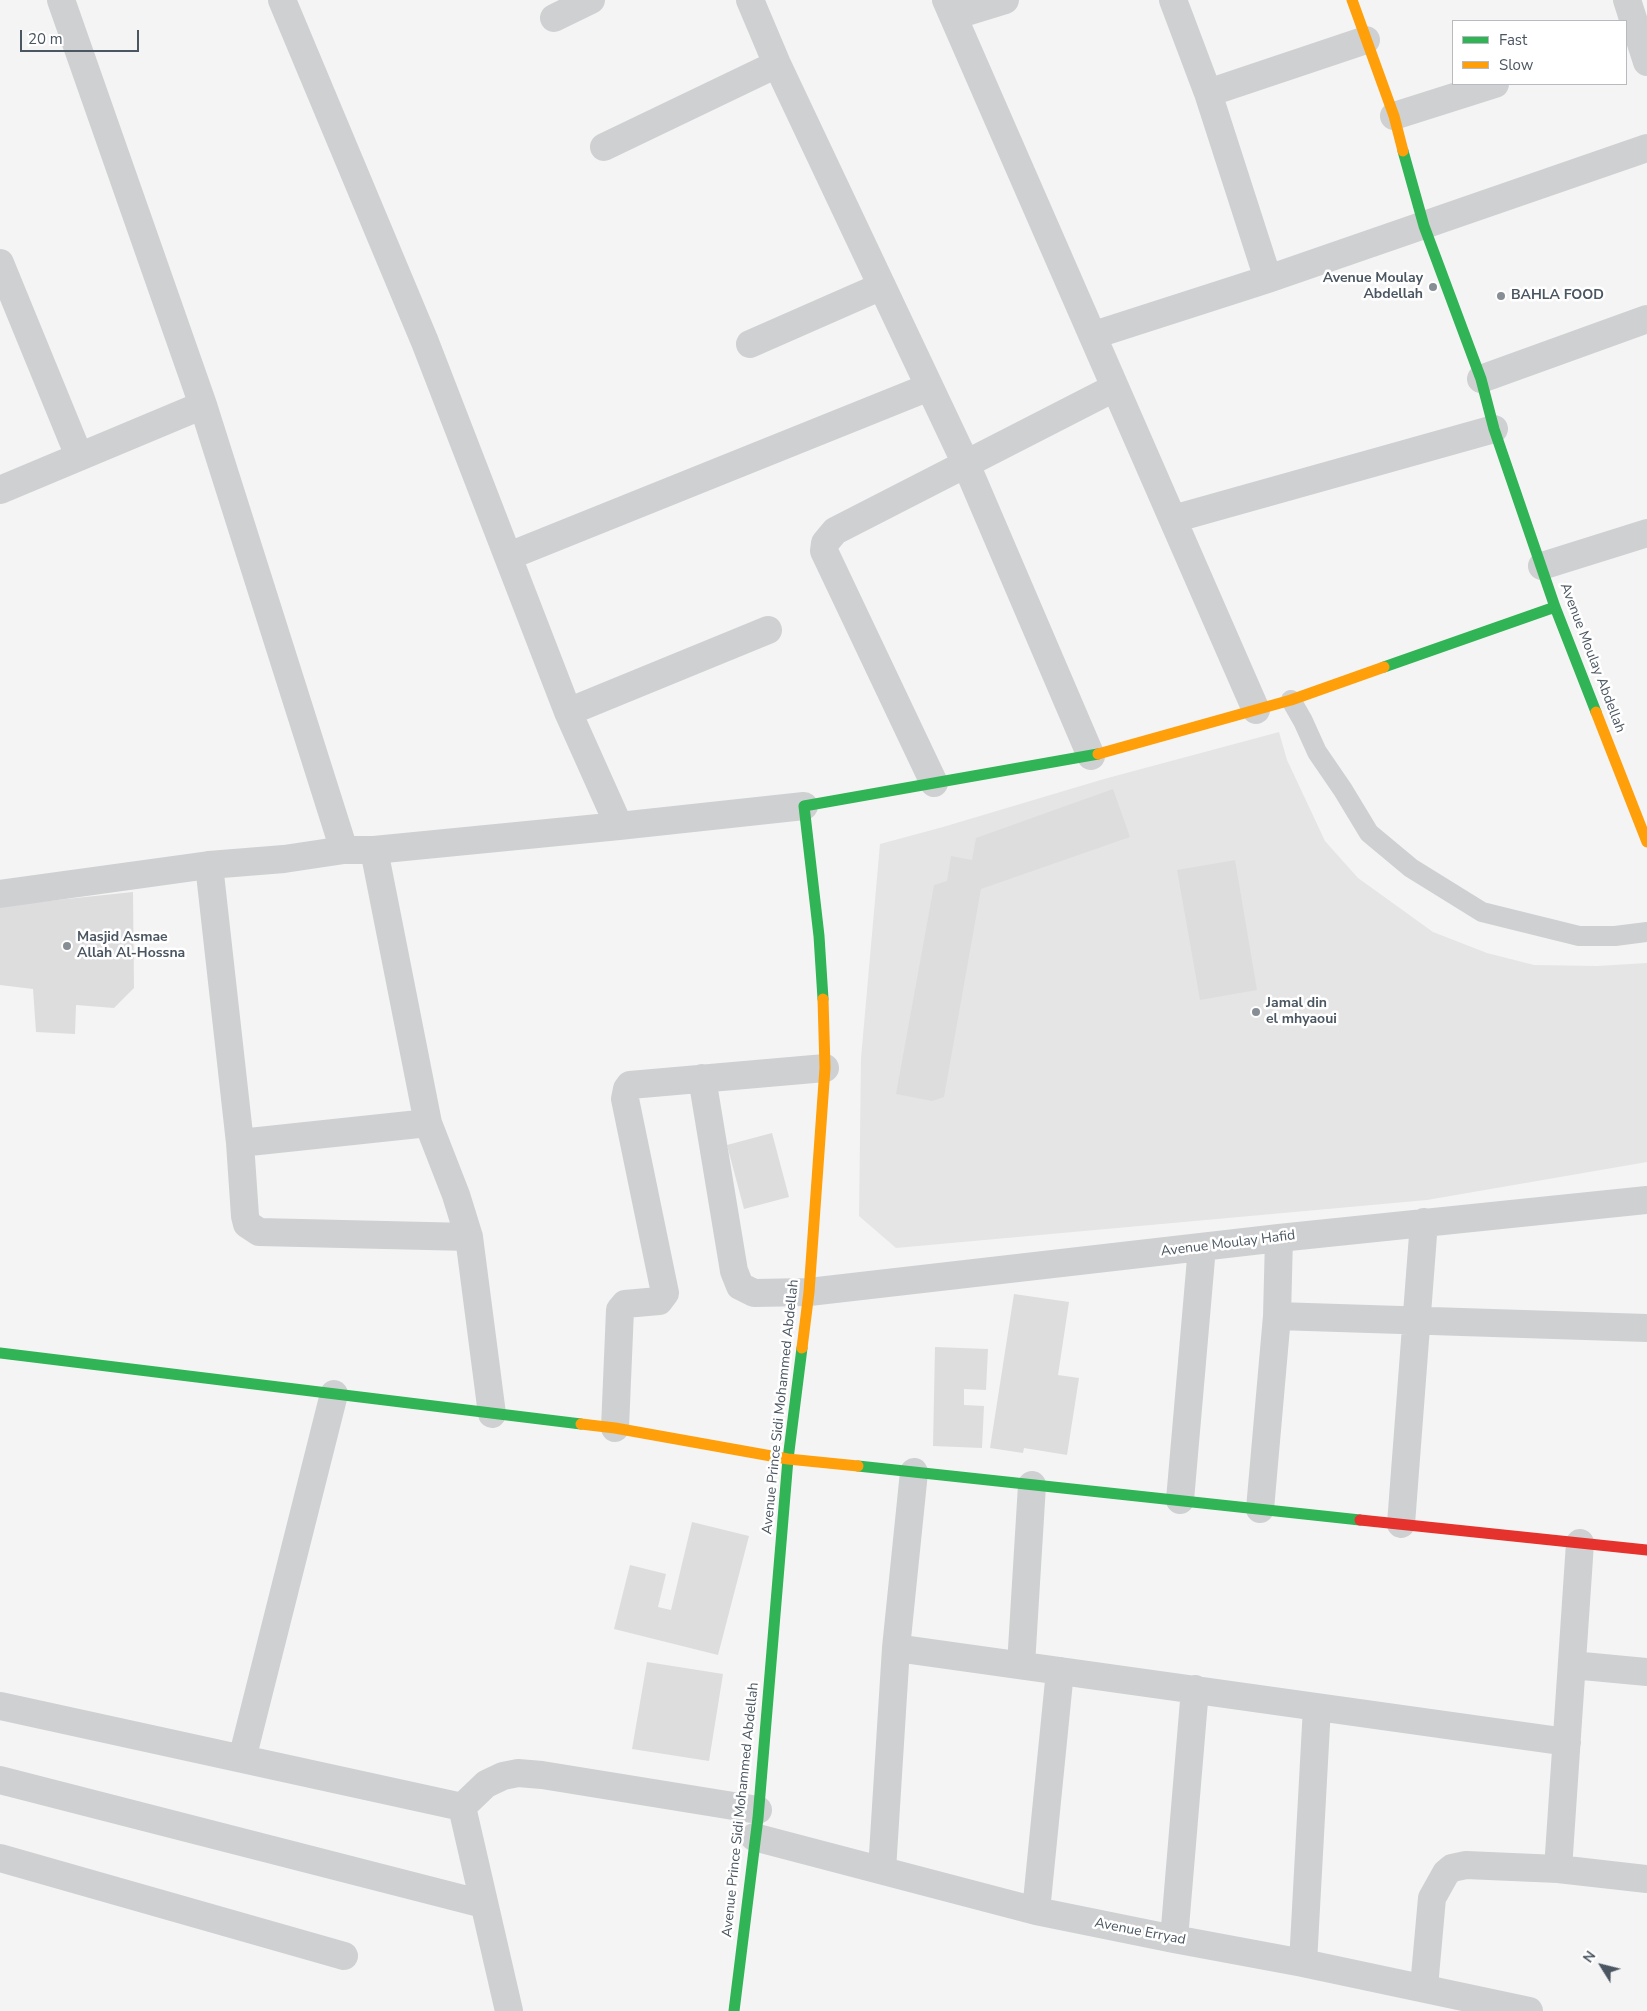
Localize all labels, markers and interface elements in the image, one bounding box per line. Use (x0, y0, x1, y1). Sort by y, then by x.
scale bar (22, 20, 141, 52)
legend (1452, 20, 1627, 85)
text: 20 m (28, 29, 63, 49)
text: Fast (1499, 30, 1527, 50)
text: Slow (1499, 55, 1533, 75)
place label: Avenue Moulay Abdellah (1323, 271, 1423, 304)
marker: Avenue Moulay Abdellah (1427, 281, 1439, 293)
place label: BAHLA FOOD (1511, 288, 1604, 304)
marker: BAHLA FOOD (1495, 290, 1507, 302)
street label: Avenue Moulay Abdellah (1556, 581, 1628, 735)
place label: Masjid Asmae Allah Al-Hossna (77, 930, 185, 962)
marker: Masjid Asmae Allah Al-Hossna (61, 940, 73, 952)
place label: Jamal din el mhyaoui (1266, 996, 1337, 1028)
marker: Jamal din el mhyaoui (1250, 1006, 1262, 1018)
street label: Avenue Moulay Hafid (1160, 1227, 1296, 1261)
street label: Avenue Prince Sidi Mohammed Abdellah (759, 1279, 803, 1535)
street label: Avenue Prince Sidi Mohammed Abdellah (719, 1682, 763, 1938)
street label: Avenue Erryad (1093, 1915, 1187, 1949)
north arrow (1577, 1941, 1627, 1991)
text: N (1579, 1947, 1600, 1967)

